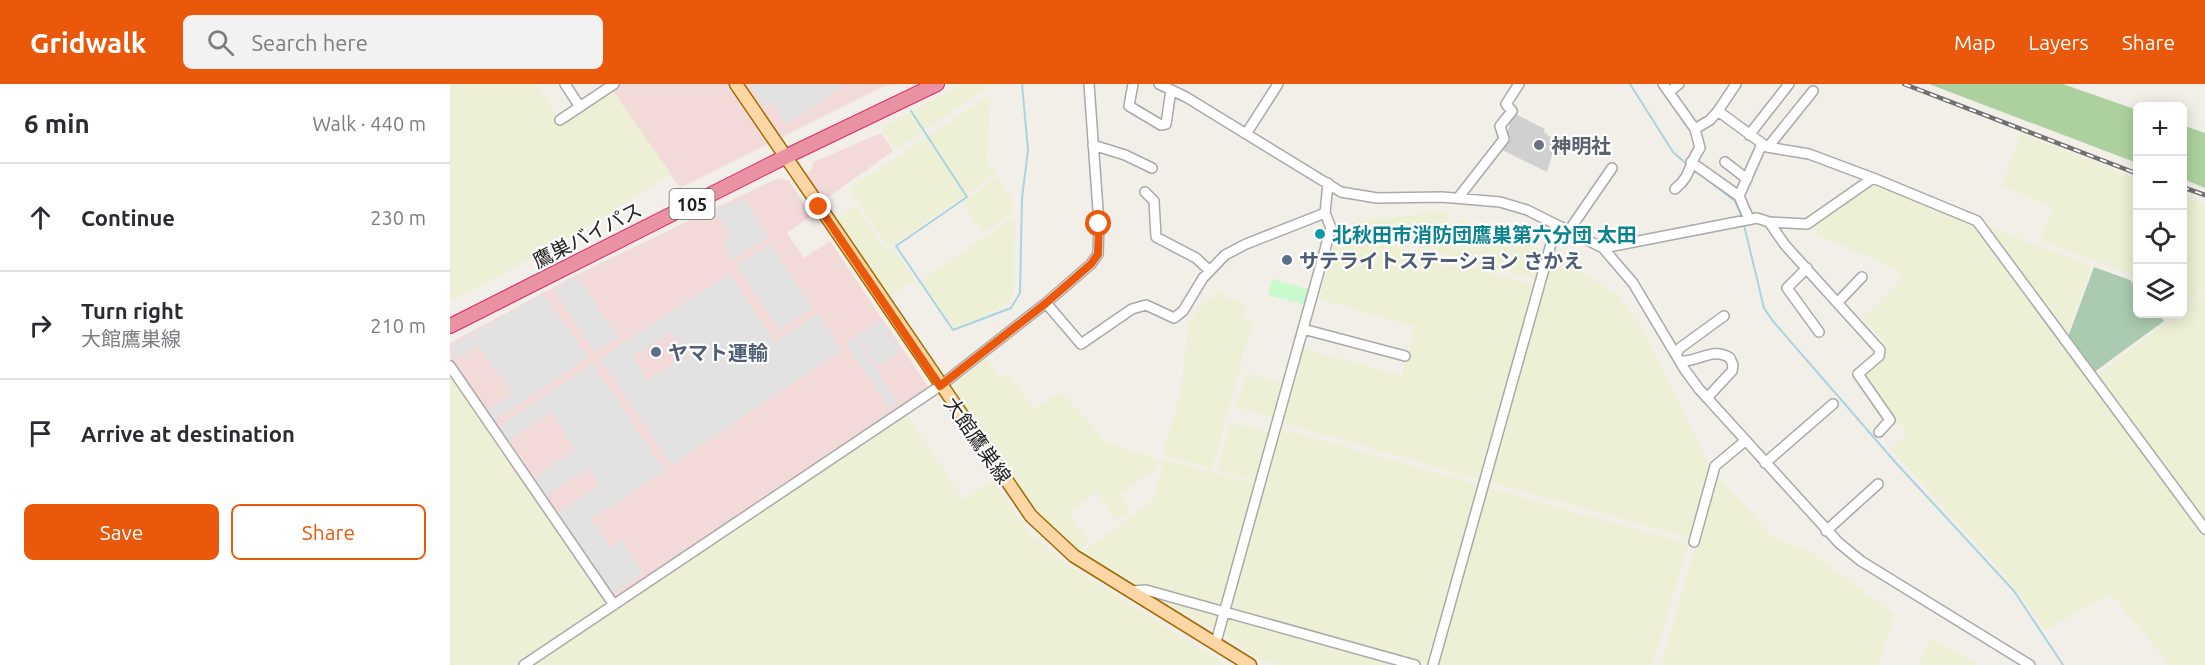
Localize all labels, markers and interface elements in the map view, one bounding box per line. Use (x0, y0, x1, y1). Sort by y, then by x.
search box (183, 15, 603, 69)
icon: search (204, 26, 237, 59)
text: Gridwalk (30, 27, 147, 58)
text: Search here (252, 30, 368, 55)
text: Map (1954, 30, 1995, 54)
text: Layers (2028, 30, 2089, 54)
text: Share (2122, 30, 2175, 54)
map controls (2133, 102, 2187, 318)
button: + (2133, 102, 2187, 156)
text: 6 min (24, 109, 90, 138)
text: Walk · 440 m (313, 112, 426, 135)
place label: 神明社 (1551, 134, 1611, 157)
marker: 神明社 (1532, 138, 1546, 152)
button: − (2133, 156, 2187, 210)
road number: 105 (670, 189, 714, 219)
route end (805, 193, 831, 219)
street label: 鷹巣バイパス (528, 198, 646, 272)
icon: ahead (24, 201, 57, 234)
text: Continue (81, 205, 175, 230)
text: 230 m (370, 206, 426, 229)
route start (1085, 210, 1111, 236)
button: locate (2133, 210, 2187, 264)
place label: 北秋田市消防団鷹巣第六分団 太田 (1332, 223, 1637, 246)
marker: 北秋田市消防団鷹巣第六分団 太田 (1313, 227, 1327, 241)
place label: サテライトステーション さかえ (1299, 249, 1583, 272)
marker: サテライトステーション さかえ (1280, 253, 1294, 267)
button: layers (2133, 264, 2187, 318)
text: Turn right (81, 298, 183, 323)
icon: right (24, 309, 57, 342)
text: 210 m (370, 314, 426, 337)
text: 大館鷹巣線 (81, 327, 181, 350)
place label: ヤマト運輸 (668, 341, 768, 364)
marker: ヤマト運輸 (649, 345, 663, 359)
street label: 大館鷹巣線 (940, 392, 1016, 488)
icon: arrive (24, 417, 57, 450)
text: Arrive at destination (81, 421, 295, 446)
button: Save (24, 504, 219, 560)
button: Share (231, 504, 426, 560)

